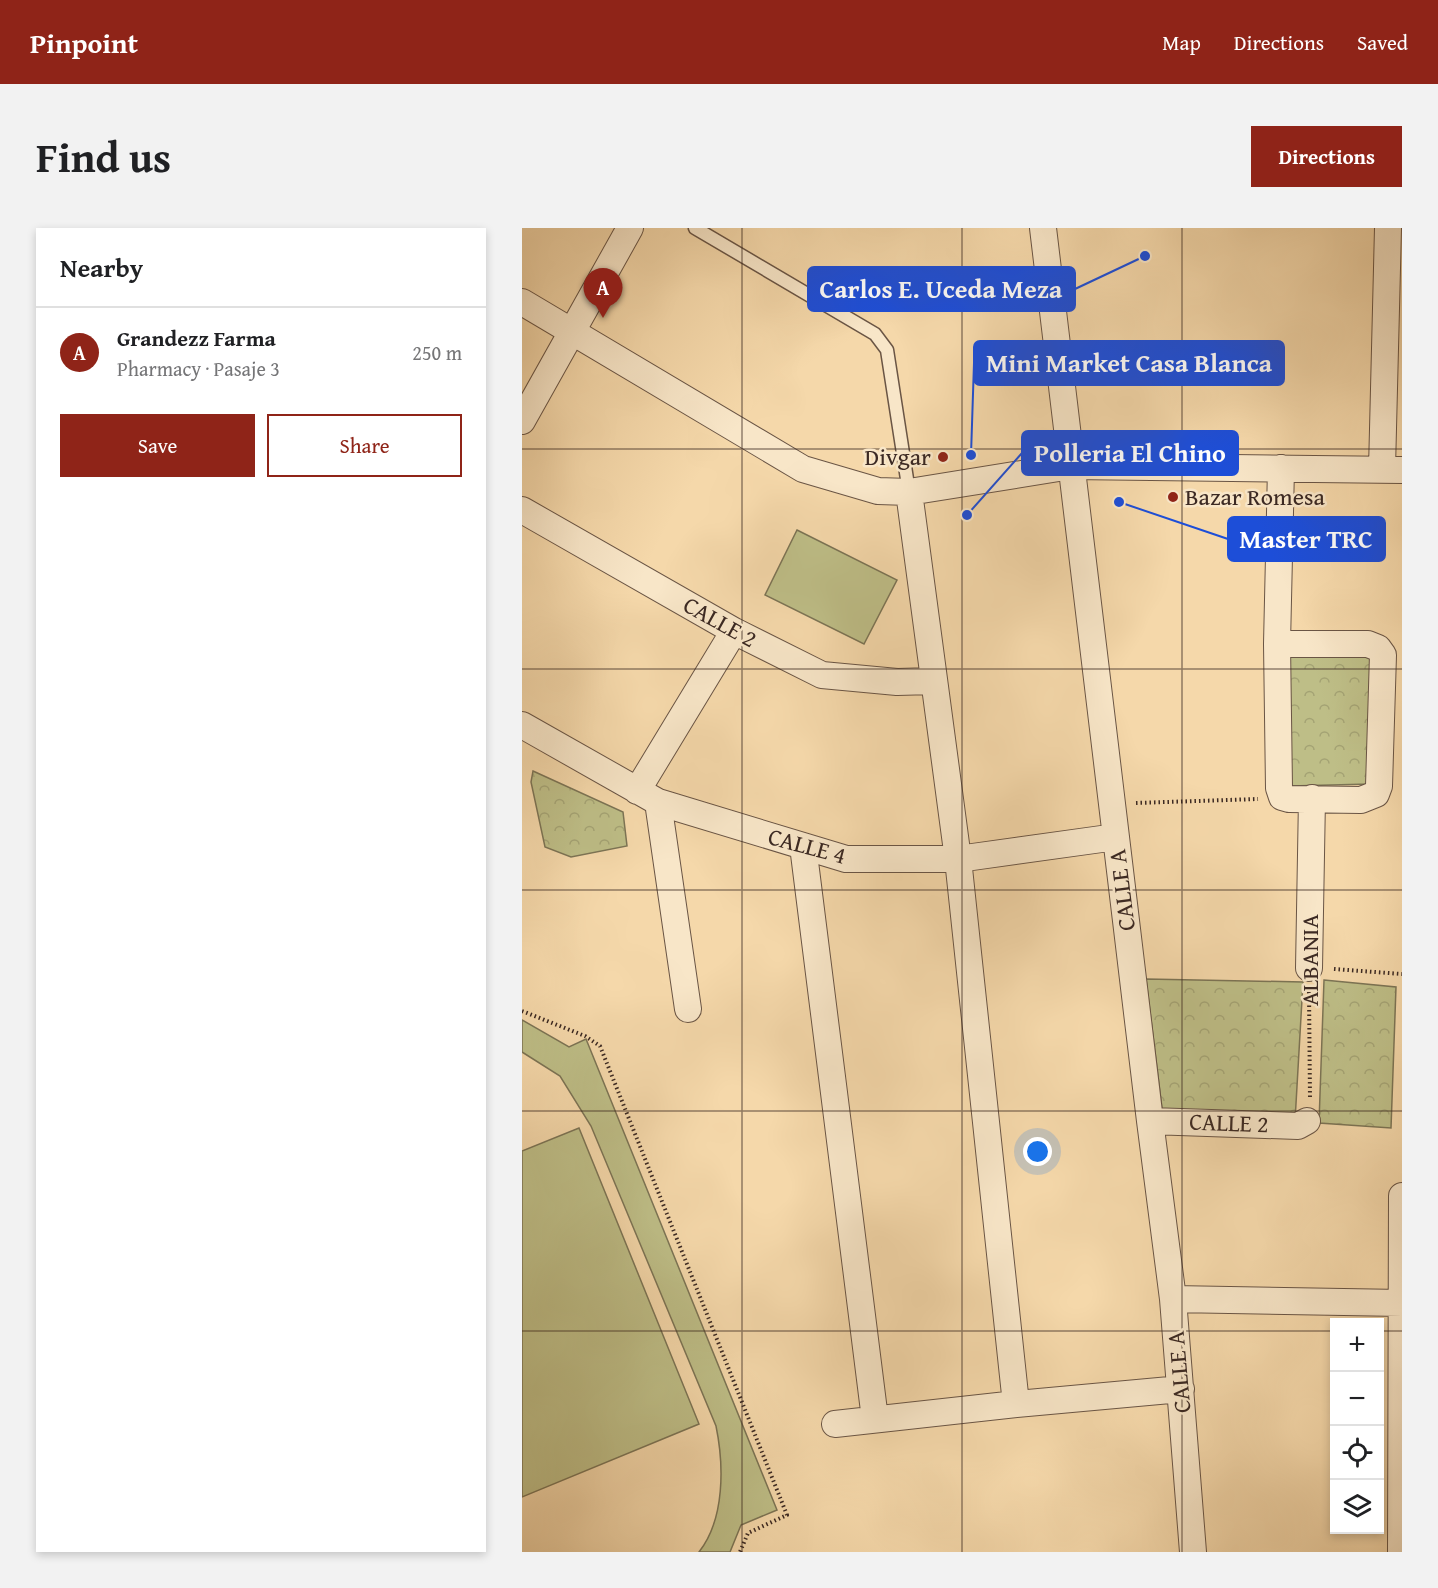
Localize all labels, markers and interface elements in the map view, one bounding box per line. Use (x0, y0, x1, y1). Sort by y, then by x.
text: Pinpoint (30, 22, 138, 63)
text: Map (1162, 27, 1201, 58)
text: Directions (1234, 27, 1324, 58)
text: Saved (1357, 27, 1408, 58)
text: Find us (36, 126, 171, 187)
button: Directions (1251, 126, 1402, 187)
text: Nearby (60, 248, 143, 287)
callout: Carlos E. Uceda Meza (808, 267, 1075, 311)
pin: A (584, 268, 622, 318)
text: Carlos E. Uceda Meza (820, 269, 1063, 308)
text: Grandezz Farma (117, 322, 276, 354)
text: A (73, 338, 86, 367)
text: 250 m (412, 338, 462, 367)
callout: Mini Market Casa Blanca (974, 341, 1284, 385)
text: Mini Market Casa Blanca (986, 343, 1273, 382)
text: Pharmacy · Pasaje 3 (117, 354, 280, 383)
button: Save (60, 414, 255, 477)
button: Share (267, 414, 462, 477)
callout: Polleria El Chino (1022, 431, 1238, 475)
text: Polleria El Chino (1034, 433, 1226, 472)
place label: Divgar (865, 439, 931, 474)
marker: Divgar (936, 450, 950, 464)
place label: Bazar Romesa (1185, 479, 1325, 514)
marker: Bazar Romesa (1166, 490, 1180, 504)
callout: Master TRC (1228, 517, 1385, 561)
text: Master TRC (1239, 519, 1373, 558)
street label: CALLE 2 (677, 587, 763, 656)
street label: CALLE 4 (764, 818, 850, 873)
street label: CALLE A (1099, 847, 1144, 933)
street label: ALBANIA (1292, 914, 1327, 1006)
street label: CALLE 2 (1189, 1104, 1269, 1141)
your location (1023, 1137, 1052, 1166)
map controls (1330, 1318, 1384, 1534)
button: + (1330, 1318, 1384, 1372)
street label: CALLE A (1157, 1329, 1200, 1415)
button: − (1330, 1372, 1384, 1426)
button: locate (1330, 1426, 1384, 1480)
button: layers (1330, 1480, 1384, 1534)

